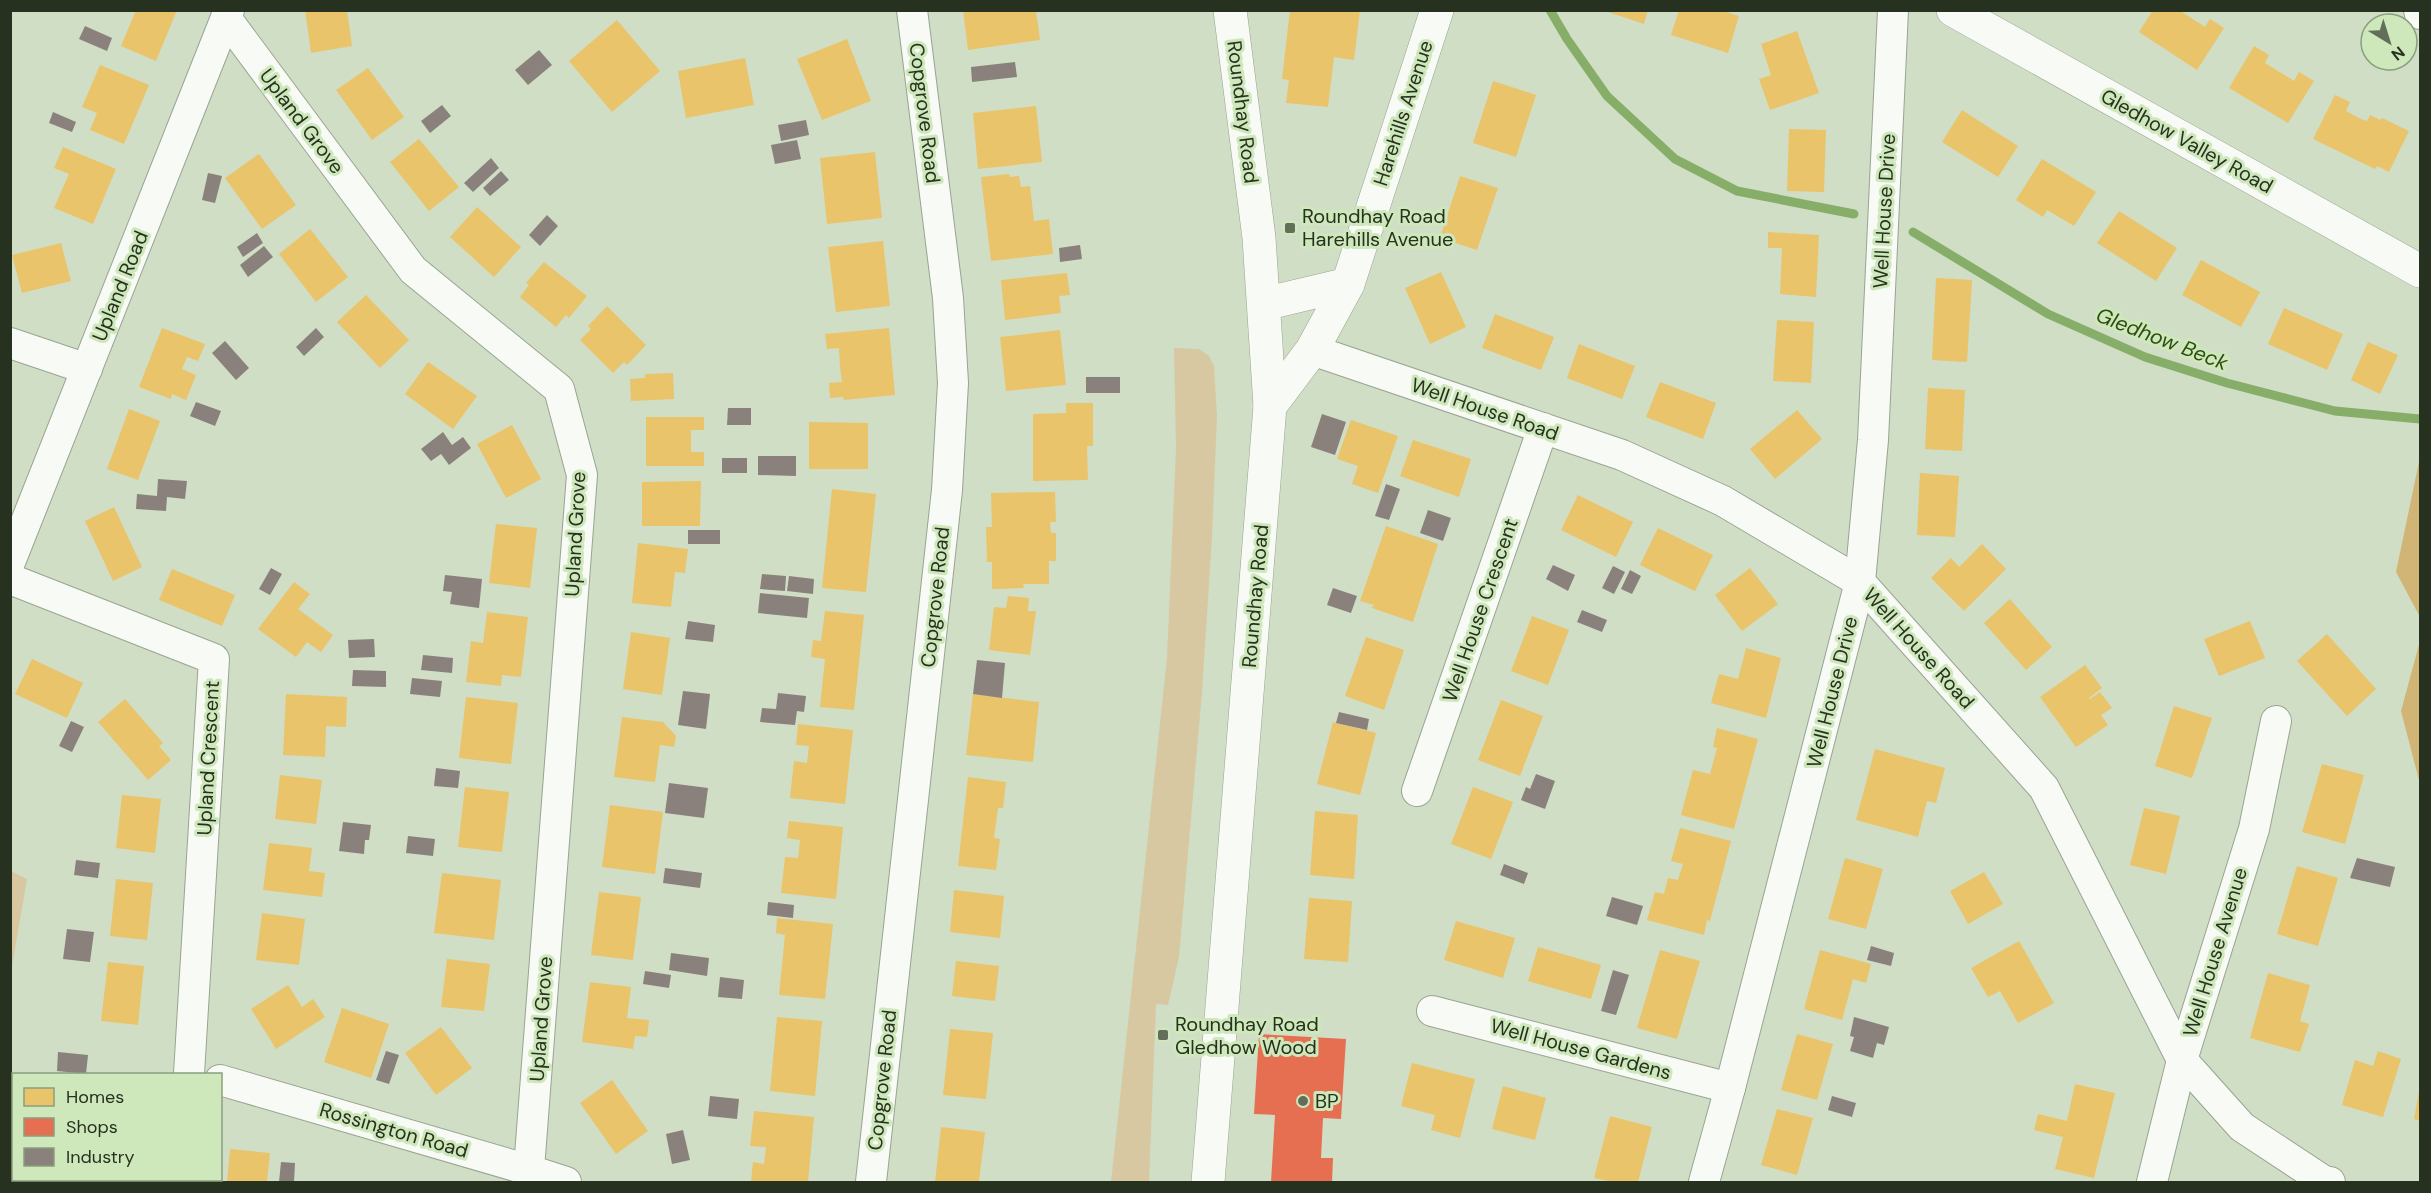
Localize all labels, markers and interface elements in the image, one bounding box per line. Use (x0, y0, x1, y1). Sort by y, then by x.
north arrow (2359, 12, 2419, 72)
street label: Harehills Avenue (1367, 37, 1439, 189)
street label: Roundhay Road (1221, 39, 1265, 185)
street label: Copgrove Road (903, 41, 947, 185)
text: N (2387, 42, 2409, 65)
street label: Upland Grove (254, 63, 350, 179)
street label: Gledhow Valley Road (2096, 83, 2278, 199)
street label: Well House Drive (1867, 133, 1901, 289)
place label: Roundhay Road Harehills Avenue (1302, 203, 1453, 252)
marker: Roundhay Road Harehills Avenue (1283, 221, 1297, 235)
street label: Upland Road (86, 227, 154, 345)
water label: Gledhow Beck (2092, 301, 2232, 377)
street label: Well House Road (1408, 372, 1562, 446)
street label: Upland Grove (559, 471, 591, 597)
street label: Well House Crescent (1436, 515, 1524, 705)
street label: Roundhay Road (1236, 523, 1274, 669)
street label: Copgrove Road (915, 525, 955, 669)
street label: Well House Road (1858, 582, 1980, 714)
street label: Well House Drive (1801, 614, 1863, 770)
street label: Upland Crescent (191, 680, 225, 836)
street label: Well House Avenue (2177, 864, 2253, 1040)
street label: Upland Grove (524, 956, 558, 1082)
street label: Copgrove Road (862, 1008, 902, 1152)
place label: Roundhay Road Gledhow Wood (1175, 1011, 1319, 1060)
street label: Well House Gardens (1488, 1012, 1674, 1086)
marker: Roundhay Road Gledhow Wood (1156, 1028, 1170, 1042)
legend (12, 1073, 222, 1181)
text: Homes (66, 1085, 124, 1109)
place label: BP (1315, 1088, 1339, 1114)
marker: BP (1296, 1094, 1310, 1108)
street label: Rossington Road (317, 1096, 471, 1164)
text: Shops (66, 1115, 118, 1139)
text: Industry (66, 1145, 135, 1169)

